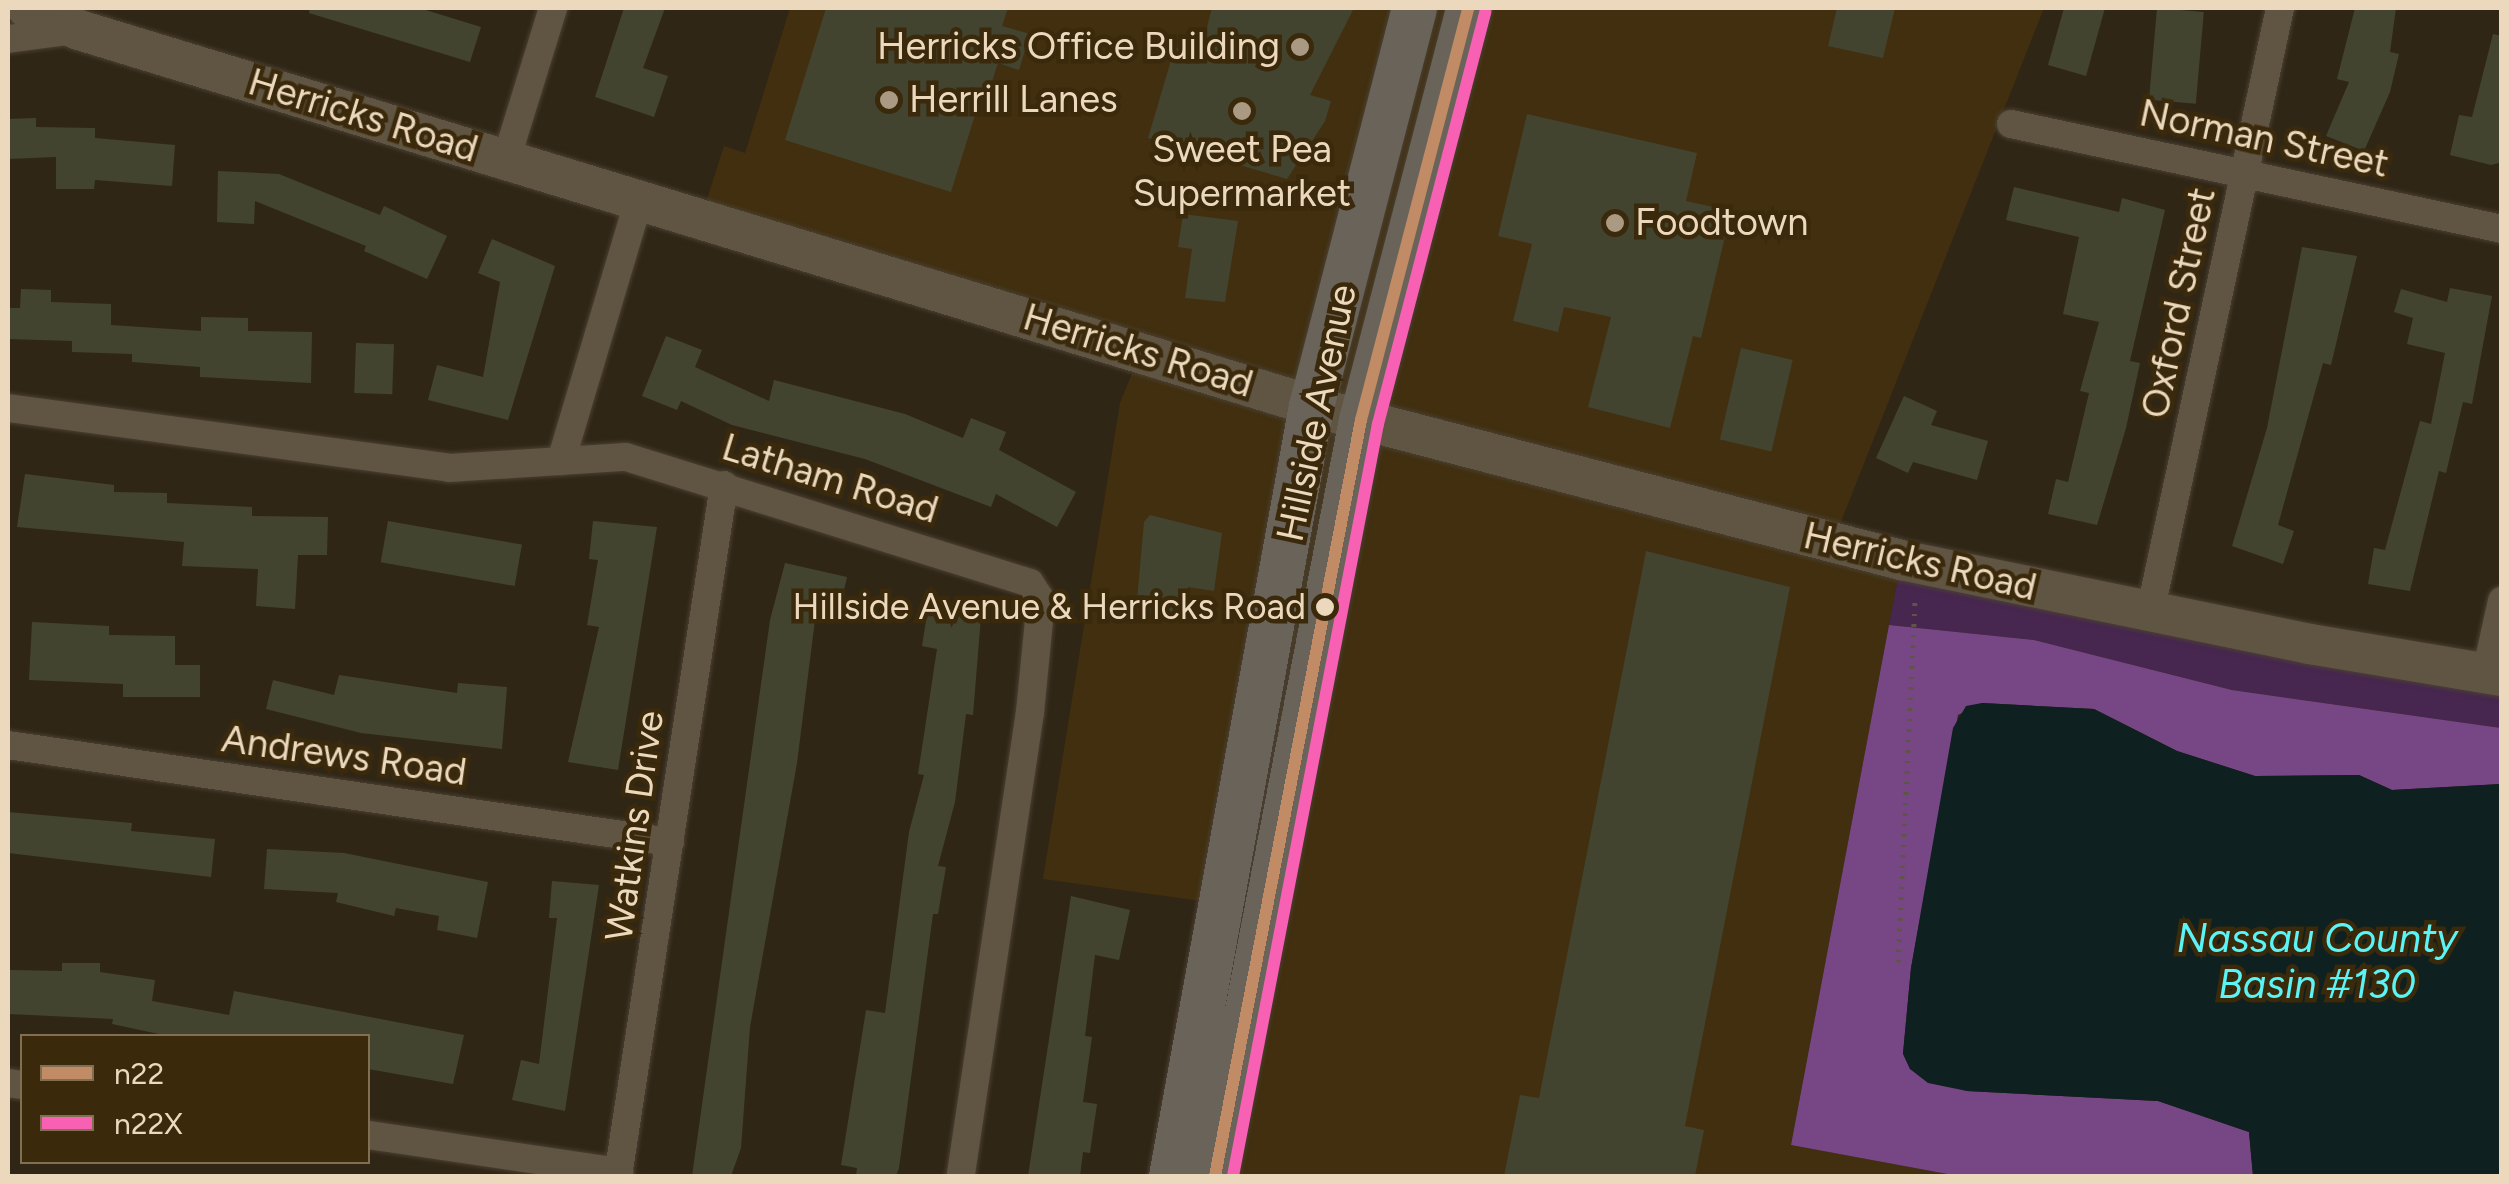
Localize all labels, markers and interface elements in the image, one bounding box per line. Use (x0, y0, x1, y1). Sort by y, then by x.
place label: Herricks Office Building (877, 24, 1280, 70)
marker: Herricks Office Building (1289, 36, 1311, 58)
street label: Herricks Road (243, 59, 483, 173)
place label: Herrill Lanes (909, 77, 1118, 123)
marker: Herrill Lanes (878, 89, 900, 111)
street label: Norman Street (2136, 90, 2392, 188)
marker: Sweet Pea Supermarket (1231, 100, 1253, 122)
place label: Sweet Pea Supermarket (1133, 127, 1351, 216)
street label: Oxford Street (2132, 184, 2226, 422)
place label: Foodtown (1635, 200, 1809, 246)
marker: Foodtown (1604, 212, 1626, 234)
street label: Hillside Avenue (1268, 280, 1366, 546)
street label: Herricks Road (1018, 294, 1258, 408)
street label: Latham Road (717, 425, 943, 533)
street label: Herricks Road (1799, 513, 2041, 611)
place label: Hillside Avenue & Herricks Road (792, 585, 1306, 629)
marker: Hillside Avenue & Herricks Road (1315, 597, 1335, 617)
street label: Watkins Drive (596, 708, 674, 944)
street label: Andrews Road (219, 716, 469, 796)
water label: Nassau County Basin #130 (2177, 914, 2457, 1008)
legend (20, 1034, 370, 1164)
text: n22 (114, 1055, 164, 1092)
text: n22X (114, 1105, 183, 1142)

